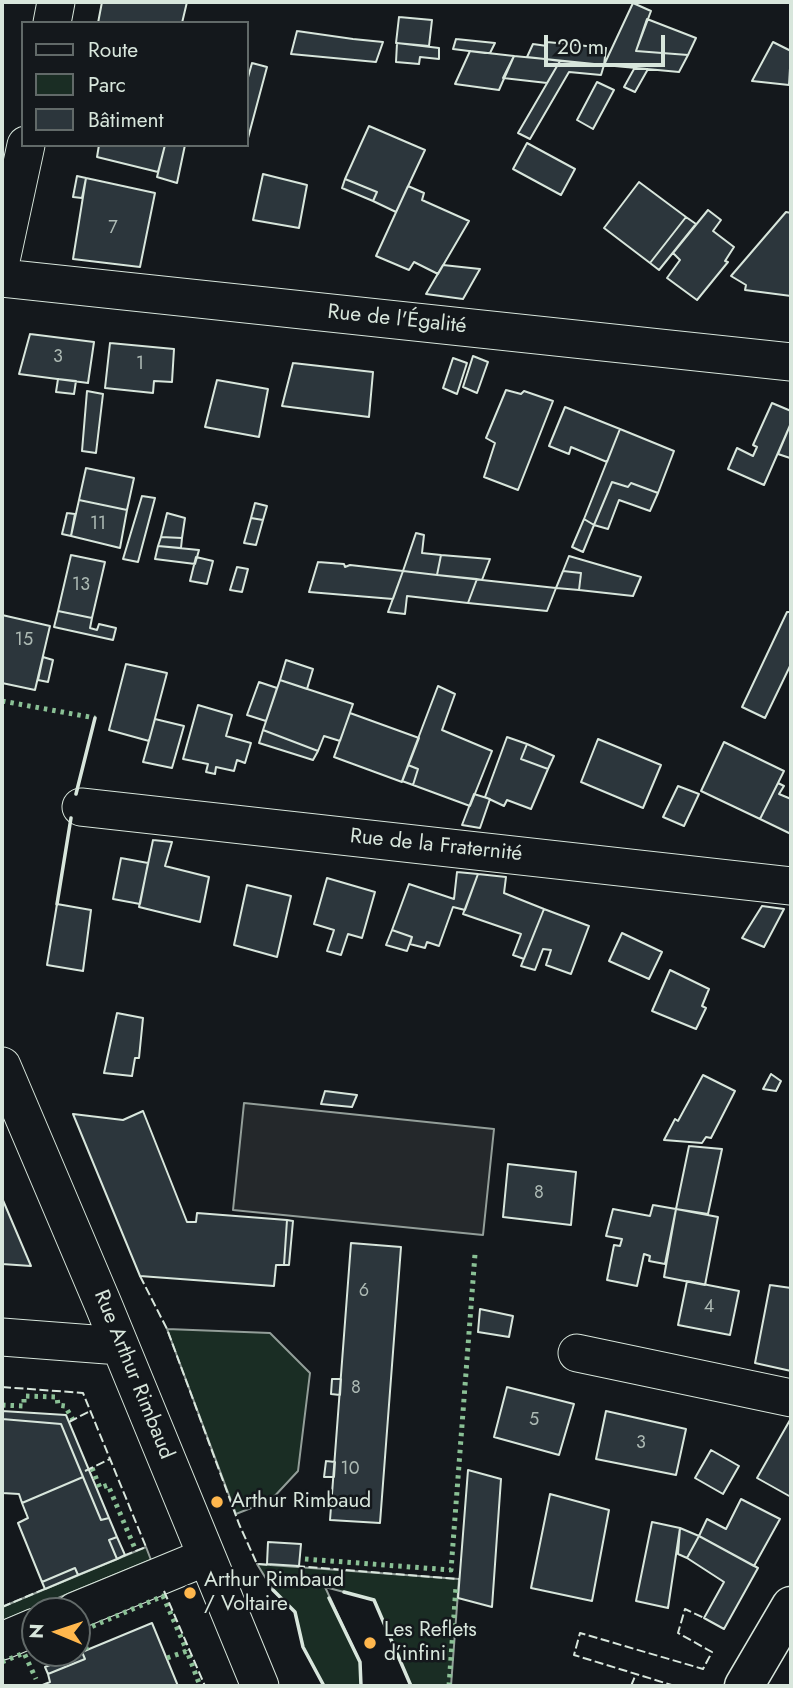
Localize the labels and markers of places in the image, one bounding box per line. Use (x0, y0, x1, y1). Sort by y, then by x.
place label: Arthur Rimbaud (231, 1489, 371, 1515)
marker: Arthur Rimbaud (209, 1494, 225, 1510)
place label: Arthur Rimbaud / Voltaire (204, 1568, 344, 1618)
marker: Arthur Rimbaud / Voltaire (182, 1585, 198, 1601)
place label: Les Reflets d’infini (384, 1618, 477, 1668)
marker: Les Reflets d’infini (362, 1635, 378, 1651)

